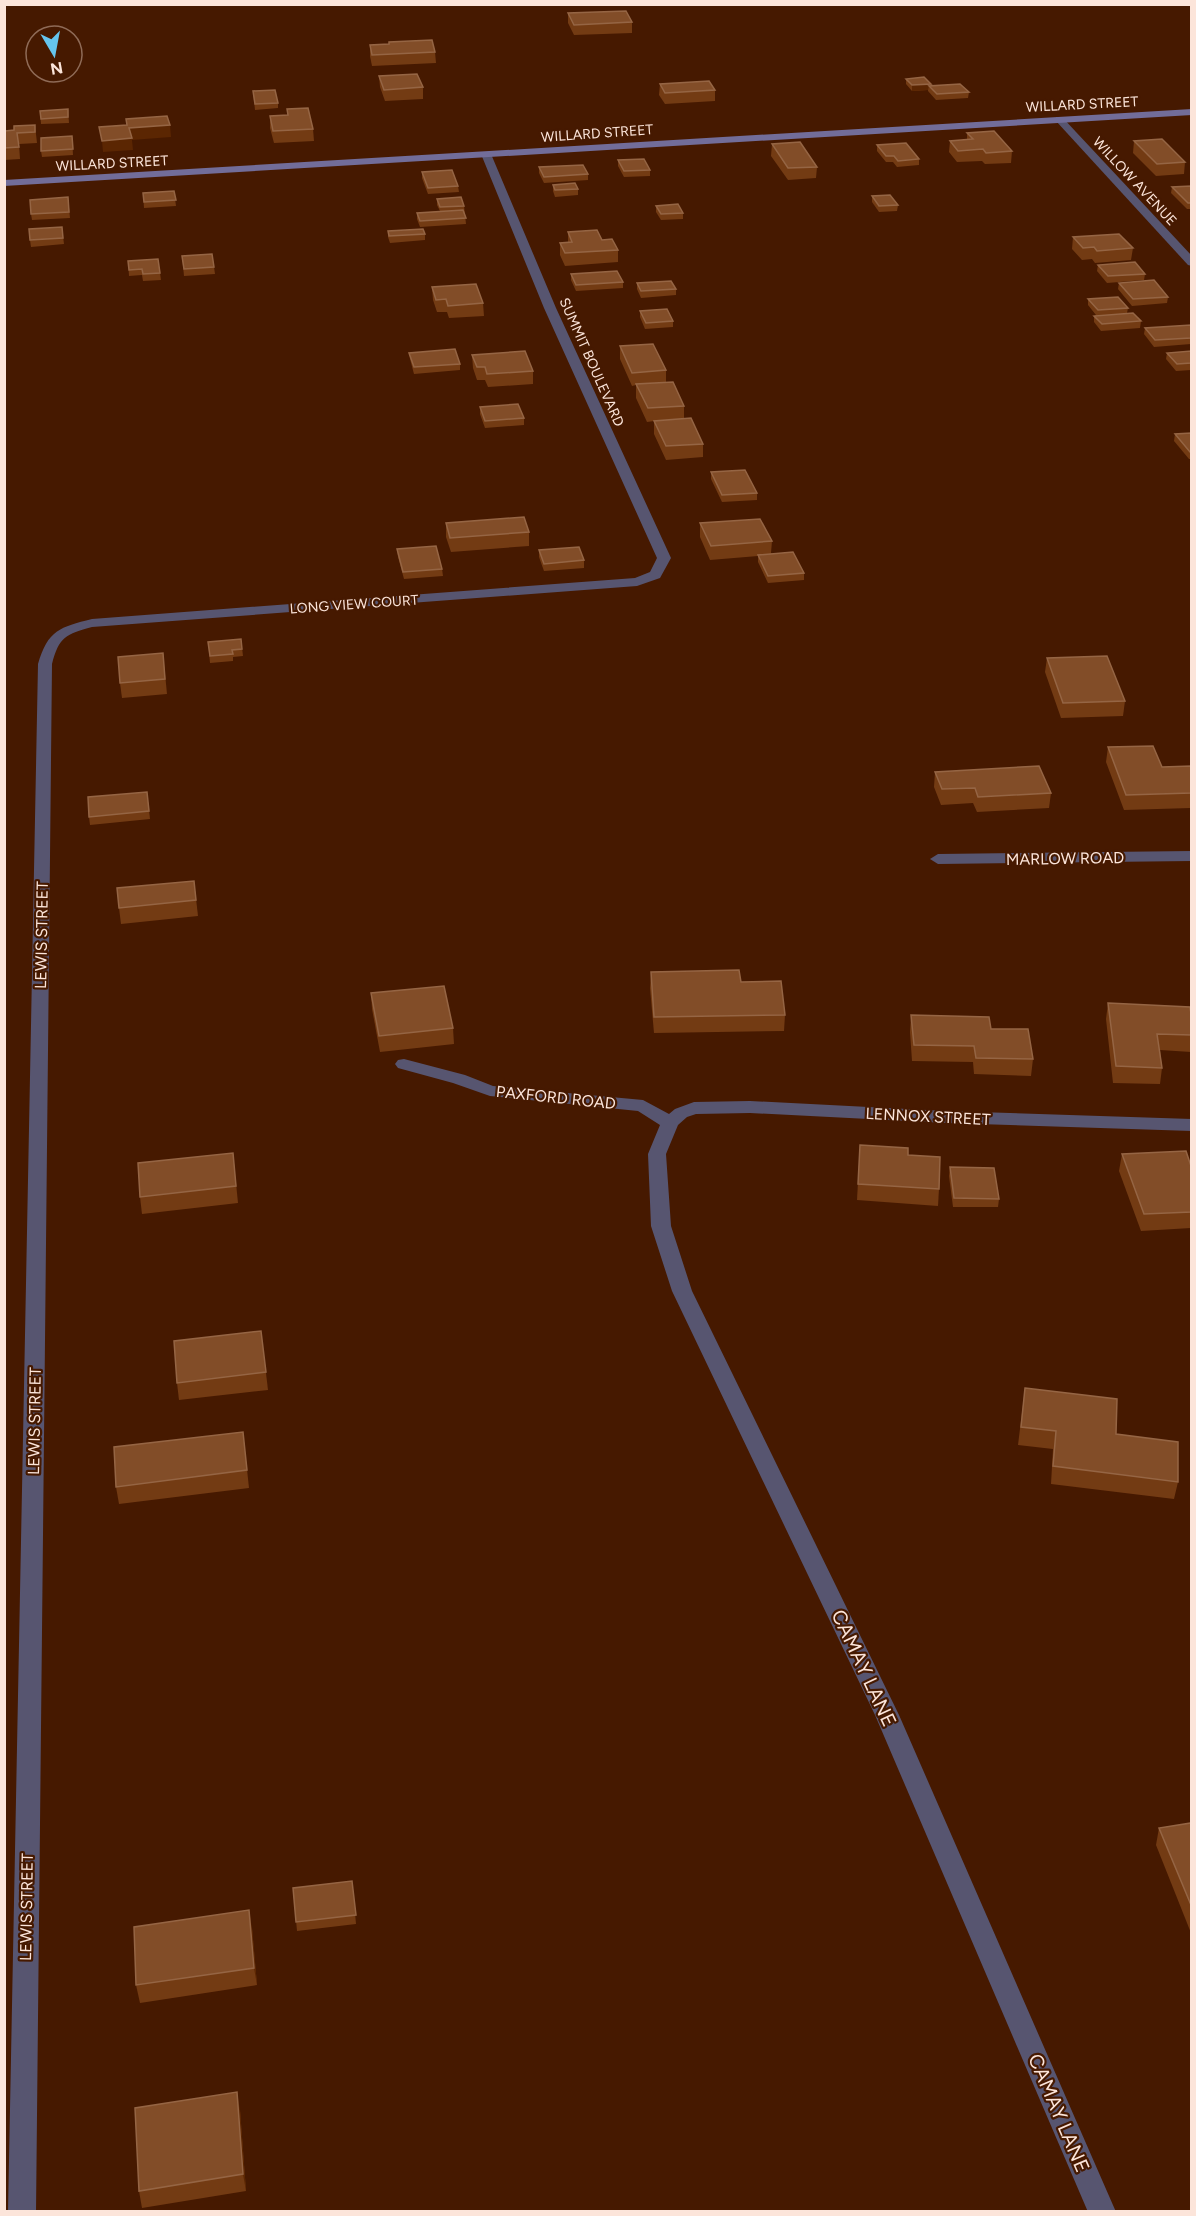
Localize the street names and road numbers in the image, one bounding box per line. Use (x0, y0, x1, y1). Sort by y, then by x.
street label: WILLARD STREET (1025, 93, 1139, 116)
street label: WILLARD STREET (540, 121, 654, 146)
street label: WILLOW AVENUE (1089, 133, 1180, 229)
street label: WILLARD STREET (55, 152, 169, 175)
street label: SUMMIT BOULEVARD (556, 295, 628, 429)
street label: LONG VIEW COURT (289, 592, 419, 617)
street label: MARLOW ROAD (1006, 848, 1124, 869)
street label: LEWIS STREET (31, 881, 52, 989)
street label: PAXFORD ROAD (495, 1082, 617, 1113)
street label: LENNOX STREET (865, 1104, 991, 1129)
street label: LEWIS STREET (24, 1367, 45, 1475)
street label: CAMAY LANE (826, 1606, 902, 1730)
street label: LEWIS STREET (16, 1853, 37, 1961)
street label: CAMAY LANE (1023, 2050, 1095, 2176)

